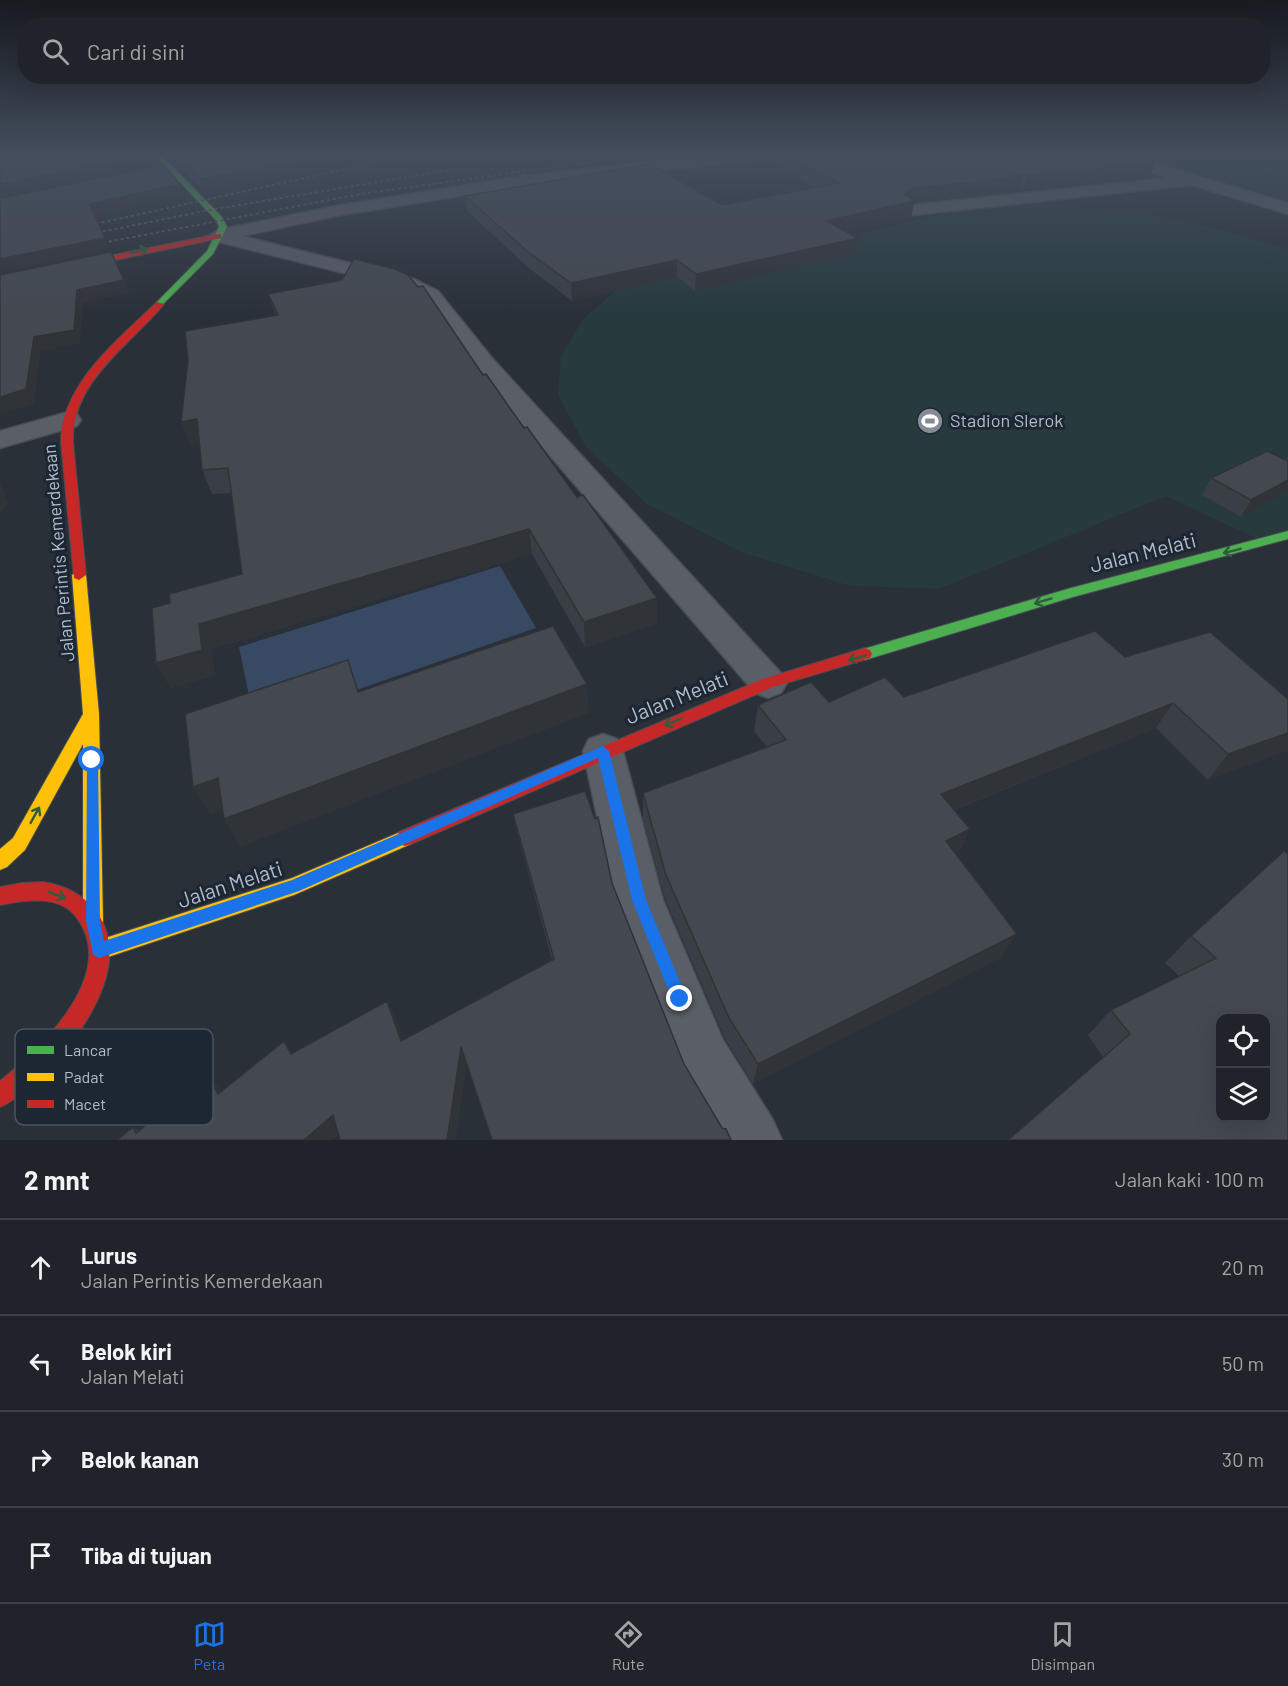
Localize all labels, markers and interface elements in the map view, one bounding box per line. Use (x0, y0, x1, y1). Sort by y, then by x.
search box (18, 18, 1270, 84)
icon: search (39, 35, 72, 68)
text: Cari di sini (87, 38, 185, 64)
one-way arrow (129, 245, 149, 256)
sports icon: Stadion Slerok (915, 406, 945, 436)
place label: Stadion Slerok (950, 409, 1063, 431)
street label: Jalan Perintis Kemerdekaan (38, 444, 78, 663)
street label: Jalan Melati (1087, 526, 1198, 577)
one-way arrow (1223, 546, 1242, 558)
one-way arrow (1034, 596, 1053, 607)
one-way arrow (848, 653, 867, 664)
street label: Jalan Melati (621, 665, 731, 729)
one-way arrow (664, 717, 683, 728)
route start (78, 746, 104, 772)
one-way arrow (30, 807, 41, 825)
street label: Jalan Melati (174, 855, 285, 912)
one-way arrow (47, 890, 66, 901)
route end (666, 985, 692, 1011)
map controls (1216, 1014, 1270, 1122)
button: locate (1216, 1014, 1270, 1068)
legend (15, 1029, 213, 1125)
text: Lancar (64, 1040, 112, 1059)
text: Padat (64, 1067, 104, 1086)
button: layers (1216, 1068, 1270, 1122)
text: Macet (64, 1094, 106, 1113)
text: 2 mnt (24, 1164, 90, 1195)
text: Jalan kaki · 100 m (1115, 1167, 1264, 1191)
text: Lurus (81, 1242, 137, 1268)
icon: ahead (24, 1251, 57, 1284)
text: 20 m (1221, 1255, 1264, 1279)
text: Jalan Perintis Kemerdekaan (81, 1268, 323, 1292)
text: Belok kiri (81, 1338, 172, 1364)
icon: left (24, 1347, 57, 1380)
text: 50 m (1222, 1351, 1264, 1375)
text: Jalan Melati (81, 1364, 184, 1388)
icon: right (24, 1443, 57, 1476)
text: Belok kanan (81, 1446, 199, 1472)
text: 30 m (1222, 1447, 1264, 1471)
icon: arrive (24, 1539, 57, 1572)
text: Tiba di tujuan (81, 1542, 212, 1568)
tab: Peta (193, 1618, 226, 1673)
tab: Rute (612, 1618, 645, 1673)
tab: Disimpan (1030, 1618, 1095, 1673)

